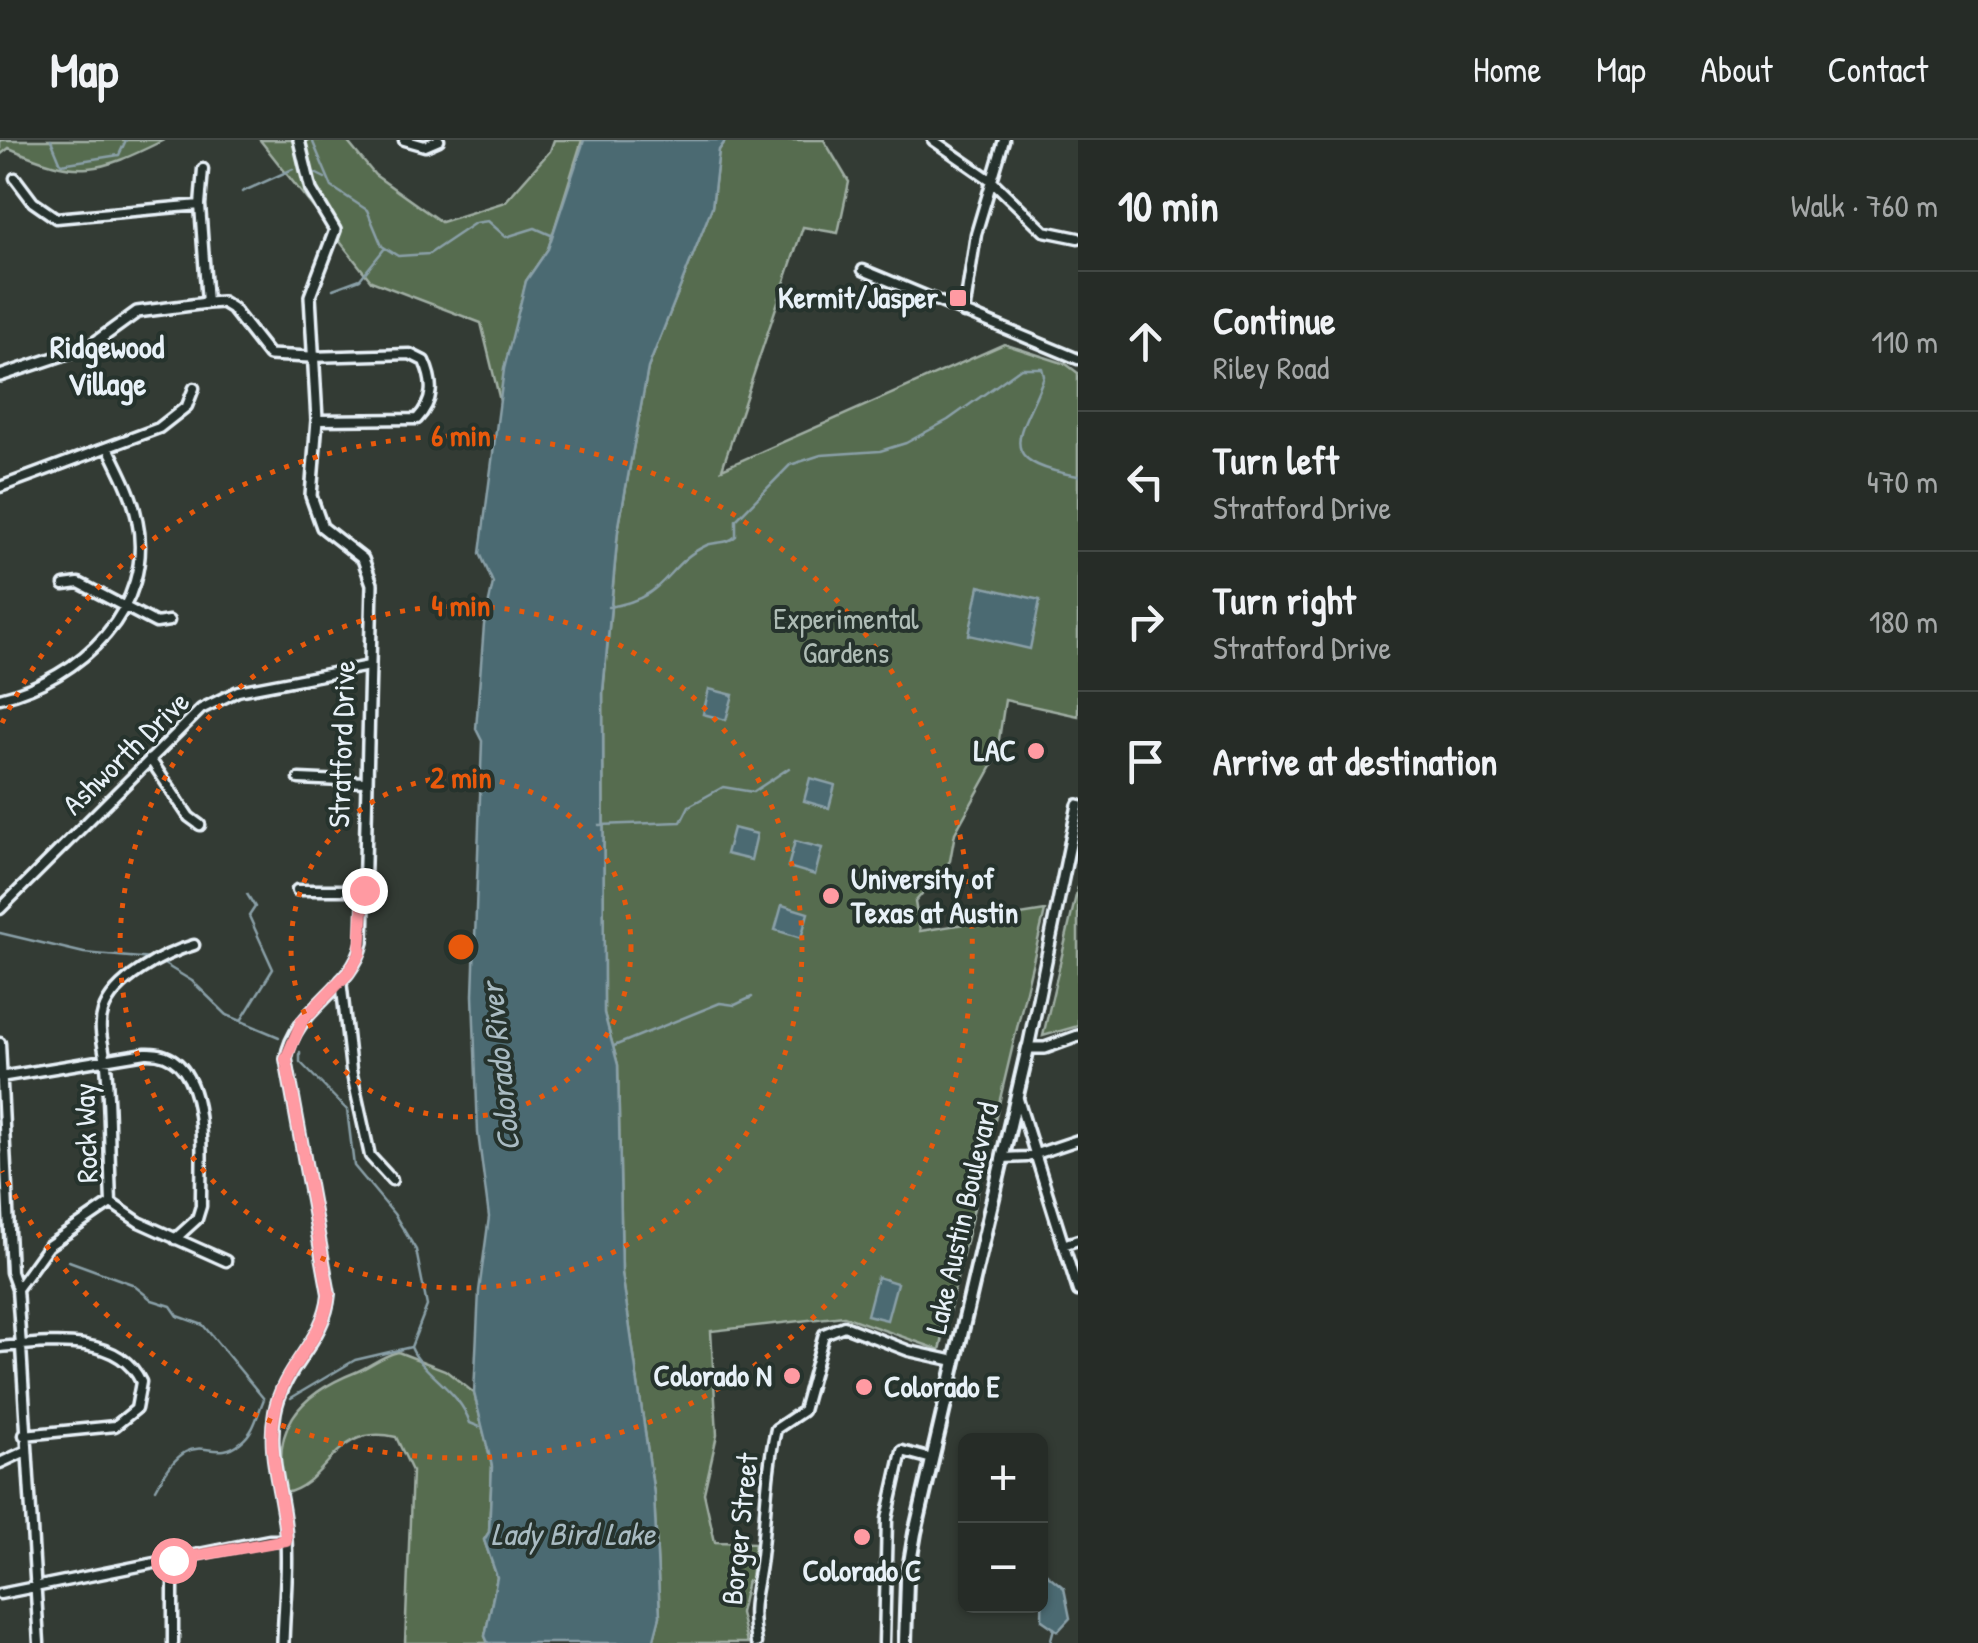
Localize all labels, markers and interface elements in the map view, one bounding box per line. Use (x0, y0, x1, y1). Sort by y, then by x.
text: Map (50, 37, 118, 102)
text: Home (1473, 46, 1541, 93)
text: Map (1596, 46, 1646, 93)
text: About (1701, 46, 1773, 93)
text: Contact (1828, 46, 1928, 93)
text: 10 min (1118, 177, 1219, 234)
text: Walk · 760 m (1791, 184, 1938, 227)
place label: Kermit/Jasper (778, 277, 938, 318)
marker: Kermit/Jasper (947, 287, 969, 309)
text: Continue (1213, 294, 1335, 346)
icon: ahead (1118, 314, 1173, 369)
text: 110 m (1871, 320, 1938, 363)
district label: Ridgewood Village (50, 325, 165, 406)
text: Riley Road (1213, 346, 1329, 389)
text: 6 min (431, 415, 491, 455)
text: Turn left (1213, 434, 1338, 486)
icon: left (1118, 454, 1173, 509)
text: 470 m (1867, 460, 1938, 503)
text: Stratford Drive (1213, 486, 1391, 529)
text: Turn right (1213, 574, 1356, 626)
text: 4 min (432, 585, 490, 625)
icon: right (1118, 594, 1173, 649)
park label: Experimental Gardens (773, 598, 919, 672)
text: 180 m (1869, 600, 1938, 643)
text: Stratford Drive (1213, 626, 1391, 669)
street label: Stratford Drive (318, 660, 364, 828)
street label: Ashworth Drive (53, 681, 198, 823)
place label: LAC (974, 730, 1016, 770)
icon: arrive (1118, 734, 1173, 789)
text: Arrive at destination (1213, 735, 1497, 787)
marker: LAC (1025, 740, 1047, 762)
text: 2 min (430, 757, 492, 797)
place label: University of Texas at Austin (850, 858, 1018, 932)
route end (342, 868, 388, 914)
marker: University of Texas at Austin (820, 885, 842, 907)
centre of rings (443, 929, 479, 965)
water label: Colorado River (469, 977, 530, 1153)
street label: Rock Way (63, 1083, 107, 1184)
street label: Lake Austin Boulevard (915, 1098, 1007, 1337)
place label: Colorado N (653, 1355, 772, 1395)
marker: Colorado N (781, 1365, 803, 1387)
place label: Colorado E (884, 1366, 1001, 1406)
marker: Colorado E (853, 1376, 875, 1398)
map controls (958, 1433, 1048, 1613)
button: + (958, 1433, 1048, 1523)
street label: Borger Street (711, 1450, 767, 1607)
water label: Lady Bird Lake (491, 1512, 656, 1555)
button: − (958, 1523, 1048, 1613)
marker: Colorado C (851, 1526, 873, 1548)
route start (151, 1538, 197, 1584)
place label: Colorado C (802, 1550, 922, 1590)

